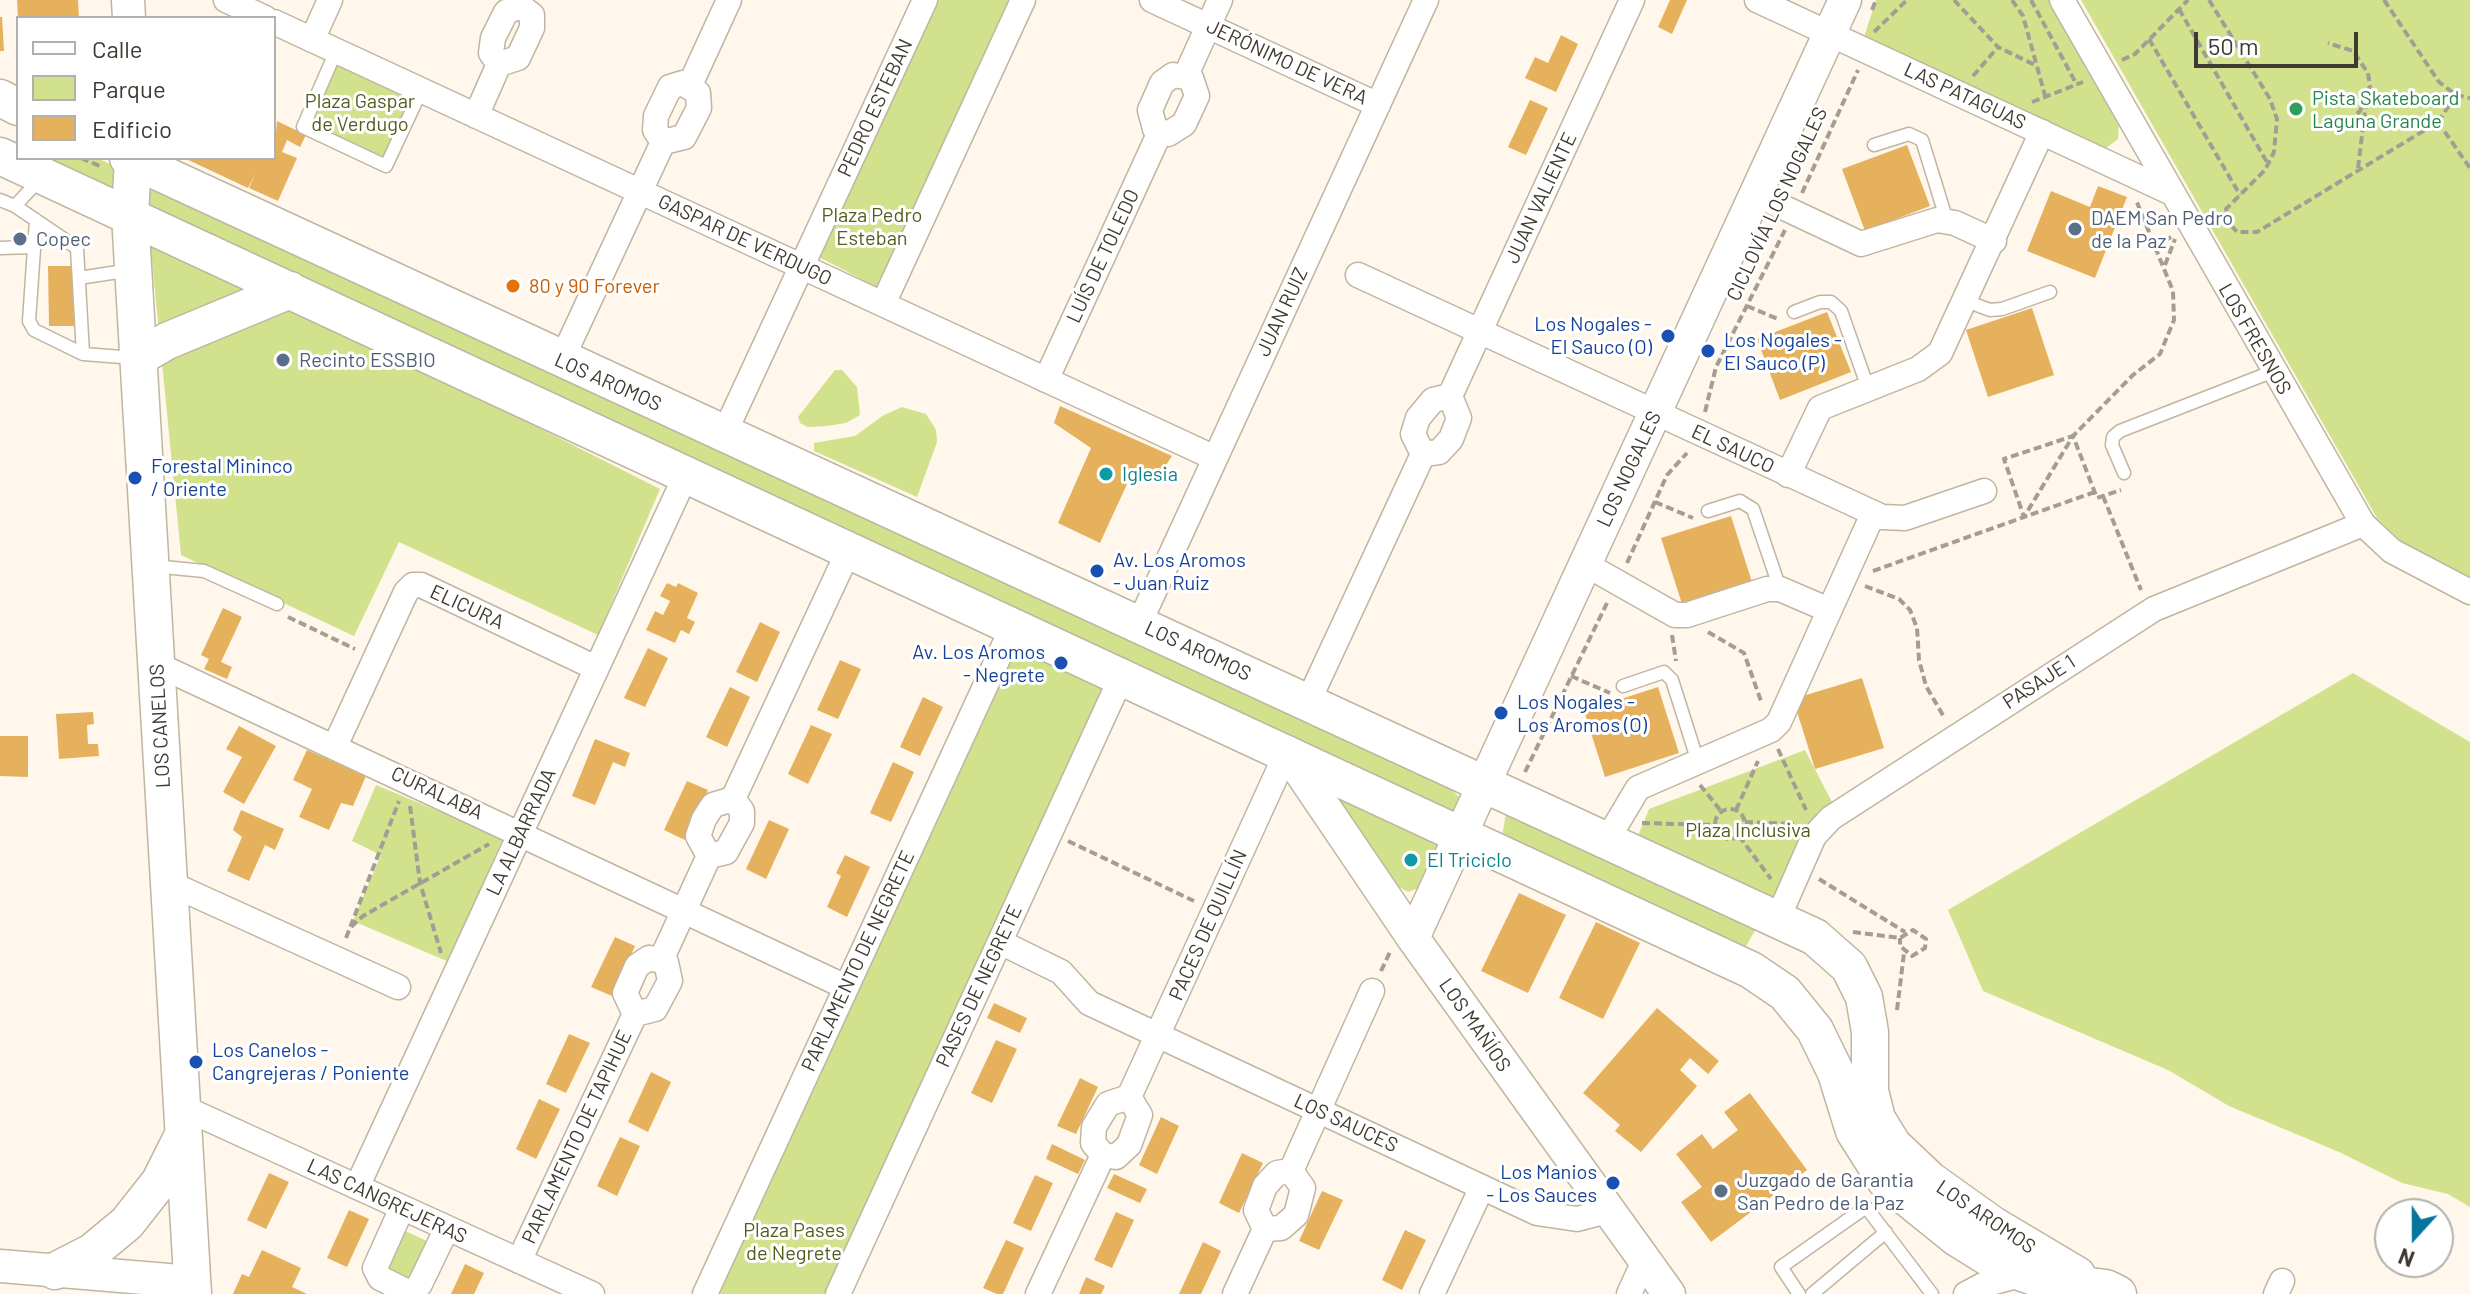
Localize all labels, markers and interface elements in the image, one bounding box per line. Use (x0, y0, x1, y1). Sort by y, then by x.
street label: JERÓNIMO DE VERA (1203, 14, 1371, 110)
legend (16, 16, 276, 160)
scale bar (2198, 16, 2362, 66)
text: 50 m (2208, 31, 2259, 60)
text: Calle (92, 34, 143, 63)
street label: PEDRO ESTEBAN (833, 35, 917, 181)
street label: LAS PATAGUAS (1900, 57, 2030, 135)
text: Parque (92, 74, 166, 103)
place label: Pista Skateboard Laguna Grande (2312, 86, 2459, 133)
park label: Plaza Gaspar de Verdugo (305, 89, 415, 136)
marker: Pista Skateboard Laguna Grande (2287, 100, 2305, 118)
street label: CICLOVÍA LOS NOGALES (1722, 103, 1832, 305)
text: Edificio (92, 114, 172, 143)
street label: JUAN VALIENTE (1500, 129, 1582, 267)
street label: LUÍS DE TOLEDO (1062, 185, 1144, 327)
street label: GASPAR DE VERDUGO (654, 189, 836, 291)
park label: Plaza Pedro Esteban (822, 203, 922, 250)
place label: DAEM San Pedro de la Paz (2091, 206, 2233, 253)
marker: DAEM San Pedro de la Paz (2066, 220, 2084, 238)
place label: Copec (36, 227, 91, 251)
marker: Copec (11, 230, 29, 248)
street label: JUAN RUIZ (1251, 264, 1313, 360)
place label: 80 y 90 Forever (529, 274, 660, 298)
marker: 80 y 90 Forever (504, 277, 522, 295)
street label: LOS FRESNOS (2213, 279, 2297, 399)
place label: Los Nogales - El Sauco (O) (1534, 312, 1652, 359)
marker: Los Nogales - El Sauco (O) (1659, 327, 1677, 345)
place label: Los Nogales - El Sauco (P) (1724, 328, 1842, 375)
marker: Los Nogales - El Sauco (P) (1699, 342, 1717, 360)
place label: Recinto ESSBIO (299, 348, 436, 372)
street label: LOS AROMOS (551, 348, 665, 416)
marker: Recinto ESSBIO (274, 351, 292, 369)
street label: LOS NOGALES (1592, 407, 1666, 531)
street label: EL SAUCO (1688, 419, 1778, 479)
place label: Forestal Mininco / Oriente (151, 454, 293, 501)
place label: Iglesia (1122, 462, 1178, 486)
marker: Iglesia (1097, 465, 1115, 483)
marker: Forestal Mininco / Oriente (126, 469, 144, 487)
place label: Av. Los Aromos - Juan Ruiz (1113, 548, 1246, 595)
marker: Av. Los Aromos - Juan Ruiz (1088, 562, 1106, 580)
street label: ELICURA (426, 579, 508, 635)
street label: LOS AROMOS (1141, 616, 1255, 686)
place label: Av. Los Aromos - Negrete (912, 640, 1045, 687)
street label: PASAJE 1 (1998, 650, 2080, 714)
marker: Av. Los Aromos - Negrete (1052, 654, 1070, 672)
street label: LOS CANELOS (145, 663, 175, 789)
place label: Los Nogales - Los Aromos (O) (1517, 690, 1647, 737)
marker: Los Nogales - Los Aromos (O) (1492, 704, 1510, 722)
street label: CURALABA (387, 761, 487, 825)
street label: LA ALBARRADA (481, 765, 561, 899)
park label: Plaza Inclusiva (1685, 818, 1811, 842)
street label: PACES DE QUILLÍN (1164, 846, 1252, 1004)
street label: PARLAMENTO DE NEGRETE (796, 847, 920, 1075)
place label: El Triciclo (1427, 848, 1512, 872)
marker: El Triciclo (1402, 851, 1420, 869)
street label: PASES DE NEGRETE (931, 901, 1027, 1071)
street label: LOS MAÑÍOS (1434, 974, 1516, 1076)
street label: PARLAMENTO DE TAPIHUE (517, 1026, 637, 1248)
place label: Los Canelos - Cangrejeras / Poniente (212, 1038, 410, 1085)
marker: Los Canelos - Cangrejeras / Poniente (187, 1053, 205, 1071)
street label: LOS SAUCES (1290, 1089, 1402, 1157)
street label: LAS CANGREJERAS (303, 1153, 471, 1249)
place label: Los Manios - Los Sauces (1486, 1160, 1597, 1207)
place label: Juzgado de Garantia San Pedro de la Paz (1737, 1168, 1914, 1215)
marker: Los Manios - Los Sauces (1604, 1174, 1622, 1192)
street label: LOS AROMOS (1932, 1175, 2040, 1259)
marker: Juzgado de Garantia San Pedro de la Paz (1712, 1182, 1730, 1200)
north arrow (2374, 1198, 2454, 1278)
park label: Plaza Pases de Negrete (743, 1218, 845, 1265)
text: N (2395, 1244, 2418, 1273)

